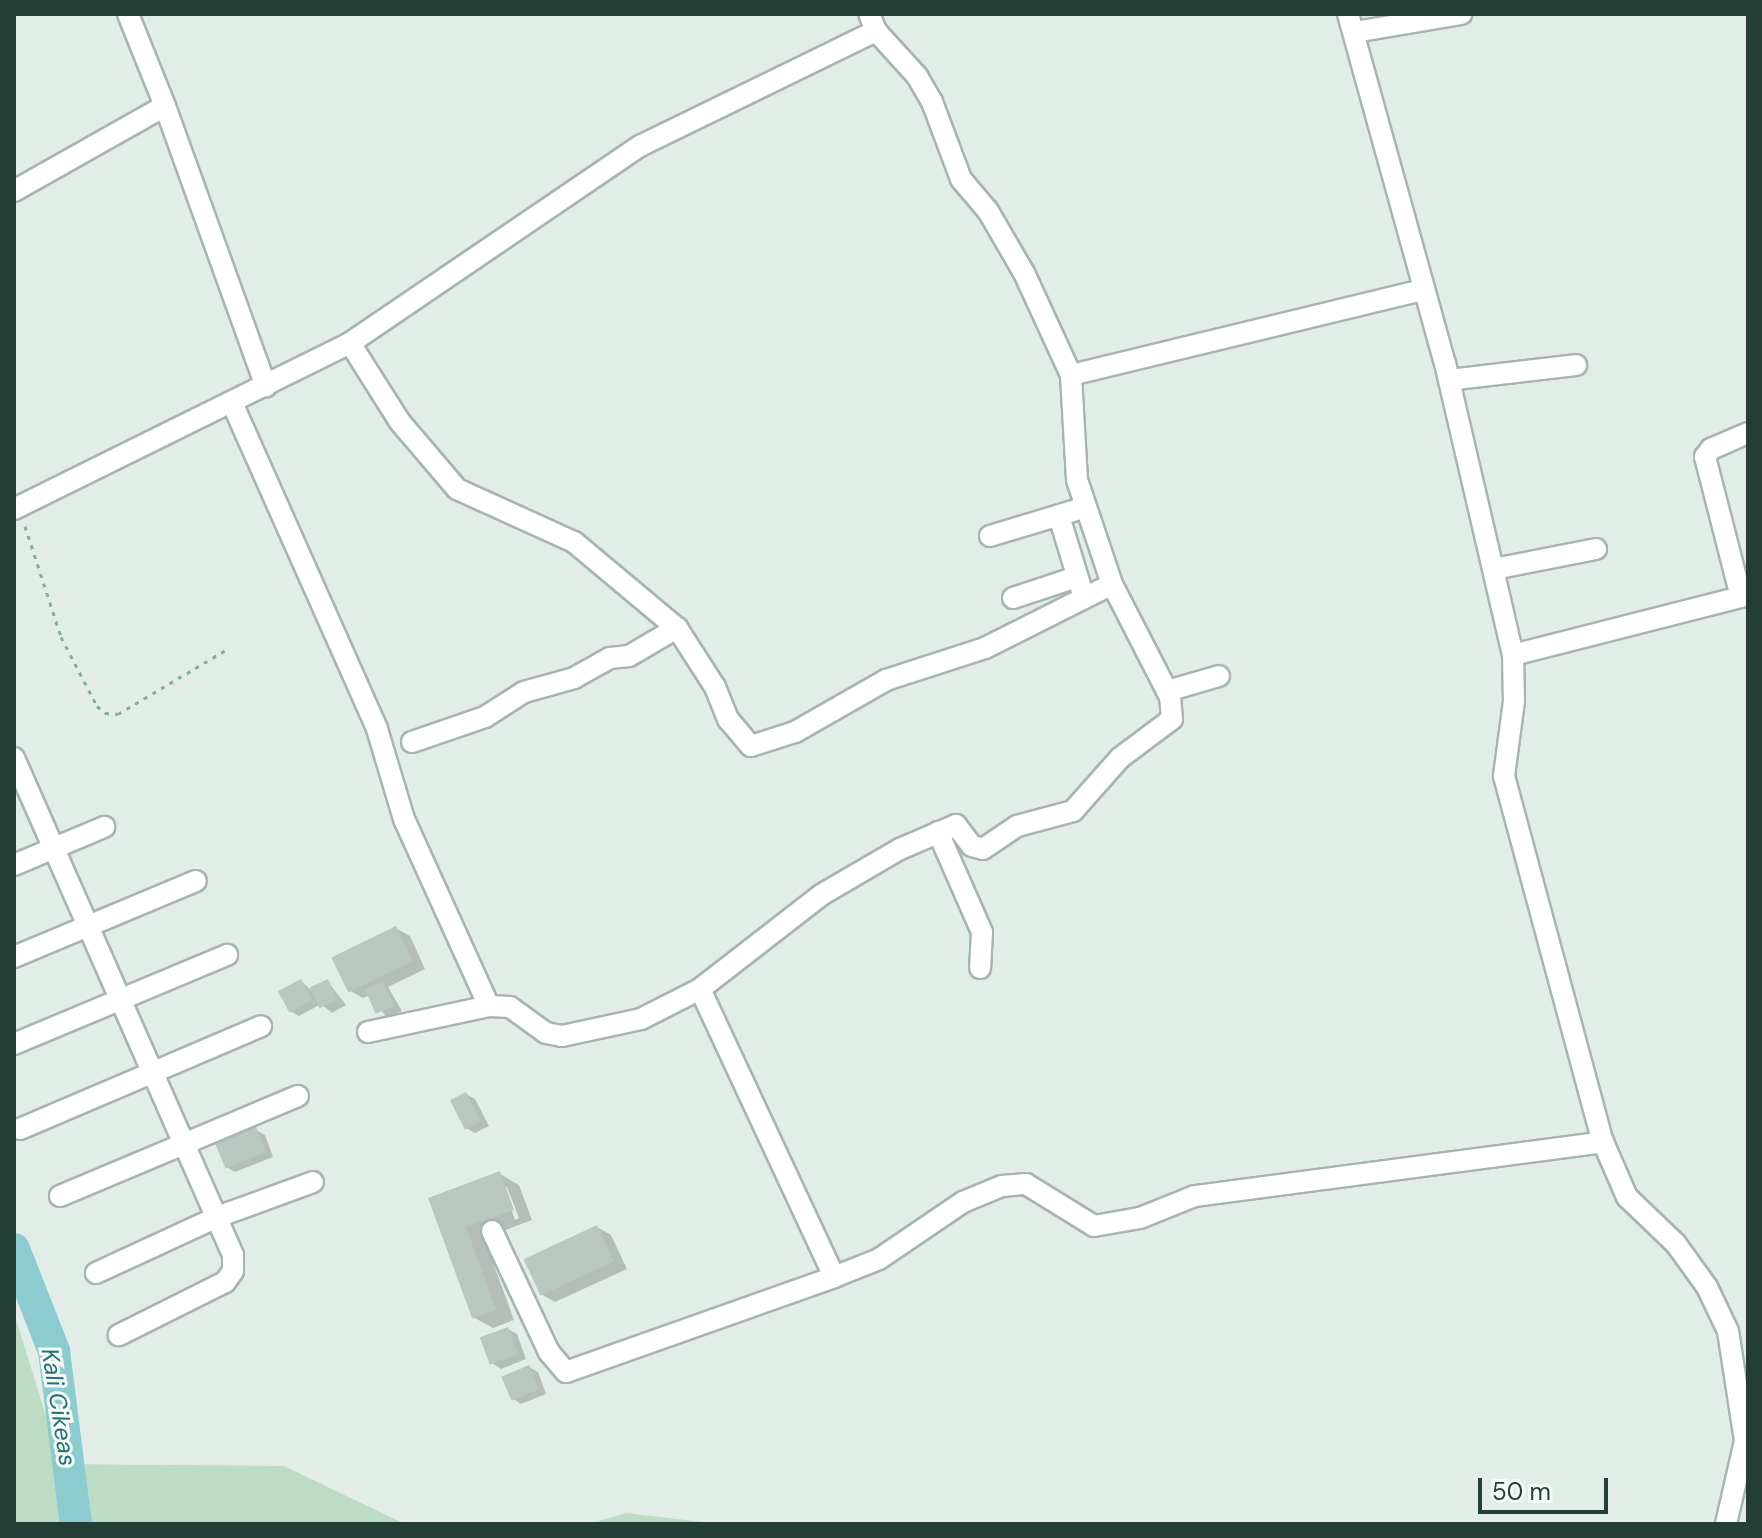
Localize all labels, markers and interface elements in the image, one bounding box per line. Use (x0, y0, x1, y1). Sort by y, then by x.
water label: Kali Cikeas (36, 1346, 82, 1468)
scale bar (1482, 1462, 1612, 1512)
text: 50 m (1492, 1476, 1551, 1507)

